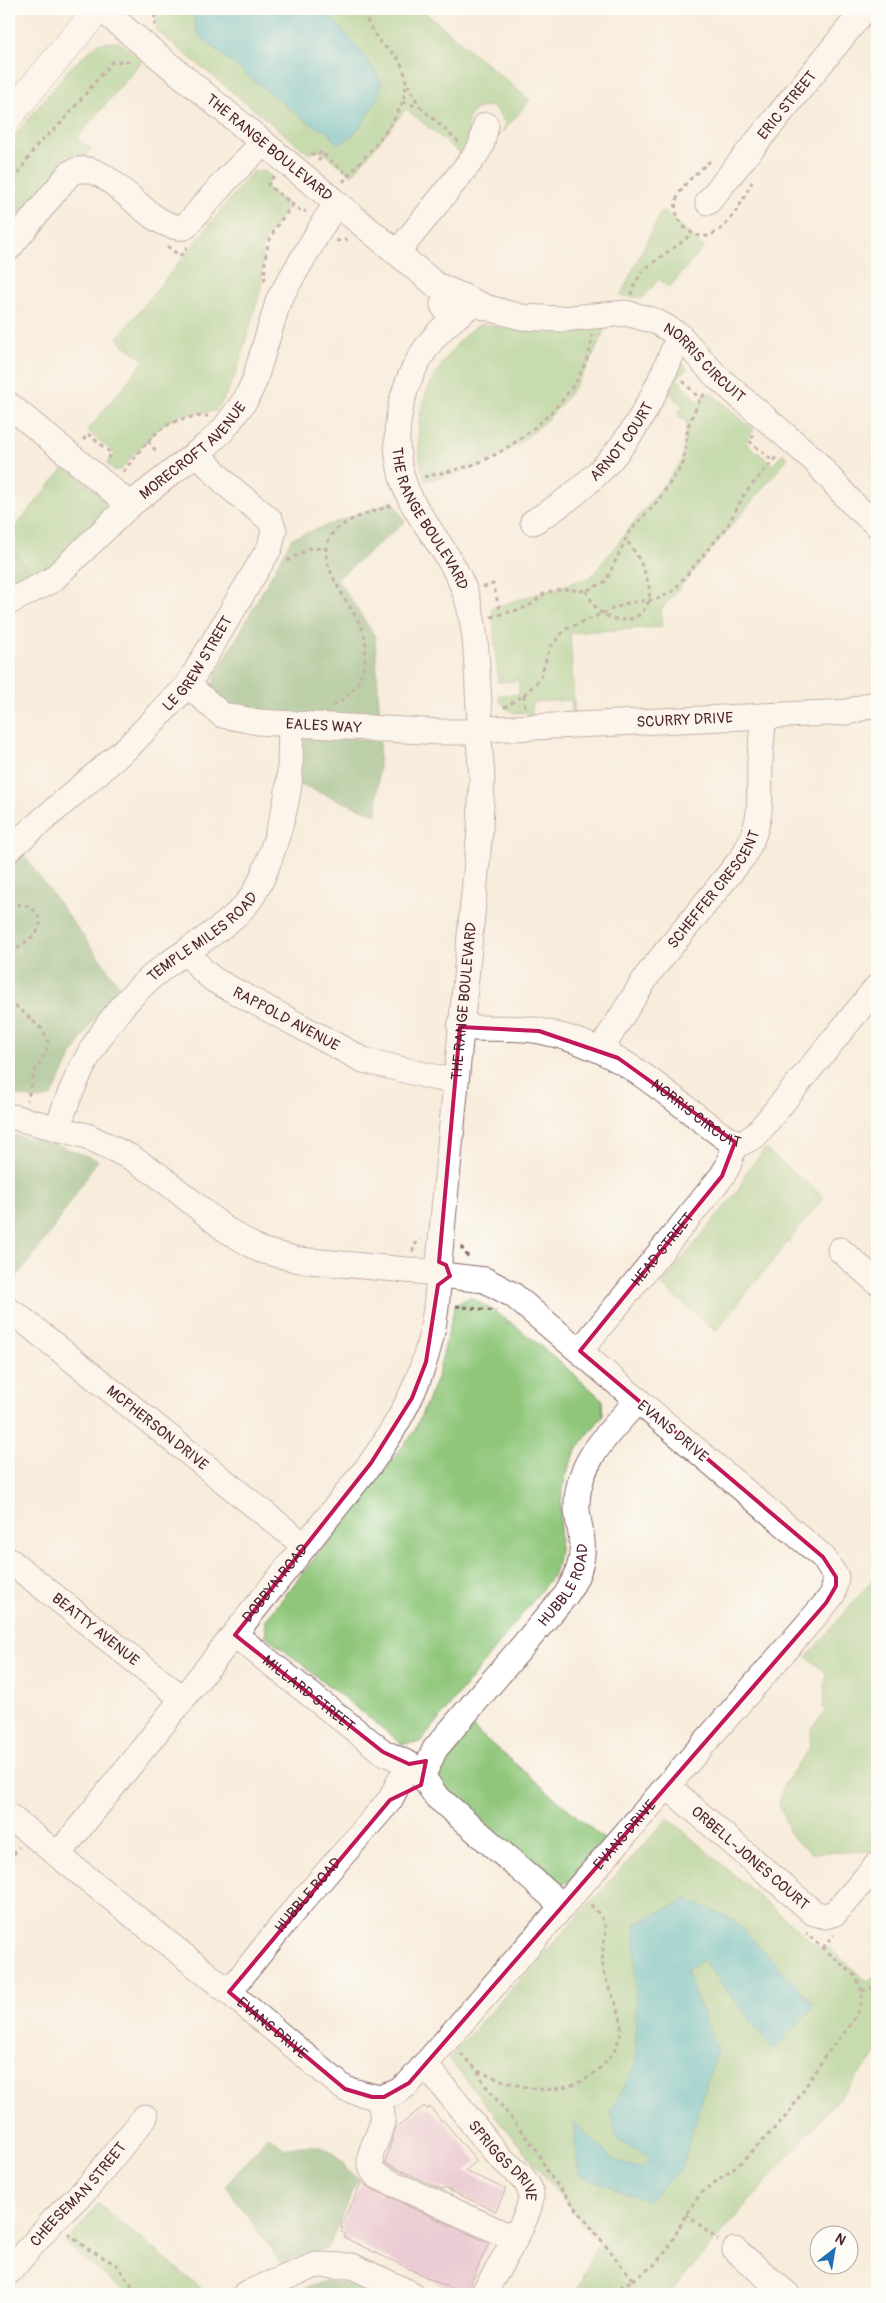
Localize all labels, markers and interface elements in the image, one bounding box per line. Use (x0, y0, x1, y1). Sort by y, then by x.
street label: ERIC STREET (754, 67, 821, 144)
street label: THE RANGE BOULEVARD (202, 90, 336, 206)
street label: NORRIS CIRCUIT (660, 319, 749, 407)
street label: MORECROFT AVENUE (136, 398, 251, 504)
street label: ARNOT COURT (586, 399, 658, 486)
street label: THE RANGE BOULEVARD (387, 446, 472, 593)
street label: LE GREW STREET (159, 613, 237, 716)
street label: SCURRY DRIVE (636, 708, 734, 732)
street label: EALES WAY (285, 715, 363, 738)
street label: SCHEFFER CRESCENT (664, 828, 764, 953)
street label: TEMPLE MILES ROAD (144, 889, 262, 986)
street label: THE RANGE BOULEVARD (447, 921, 481, 1081)
street label: RAPPOLD AVENUE (229, 983, 343, 1056)
street label: NORRIS CIRCUIT (647, 1075, 743, 1152)
street label: HEAD STREET (627, 1209, 698, 1290)
street label: MCPHERSON DRIVE (102, 1382, 212, 1475)
street label: EVANS DRIVE (633, 1396, 712, 1467)
street label: DOBBYN ROAD (238, 1540, 313, 1627)
street label: HUBBLE ROAD (534, 1544, 592, 1631)
street label: BEATTY AVENUE (48, 1589, 143, 1670)
street label: MILLARD STREET (258, 1651, 359, 1736)
street label: EVANS DRIVE (589, 1796, 661, 1874)
street label: ORBELL-JONES COURT (687, 1802, 813, 1914)
street label: HUBBLE ROAD (271, 1854, 346, 1937)
street label: EVANS DRIVE (232, 1993, 311, 2064)
street label: SPRIGGS DRIVE (464, 2117, 540, 2202)
street label: CHEESEMAN STREET (26, 2139, 131, 2251)
north arrow (808, 2226, 858, 2276)
text: N (832, 2230, 849, 2249)

